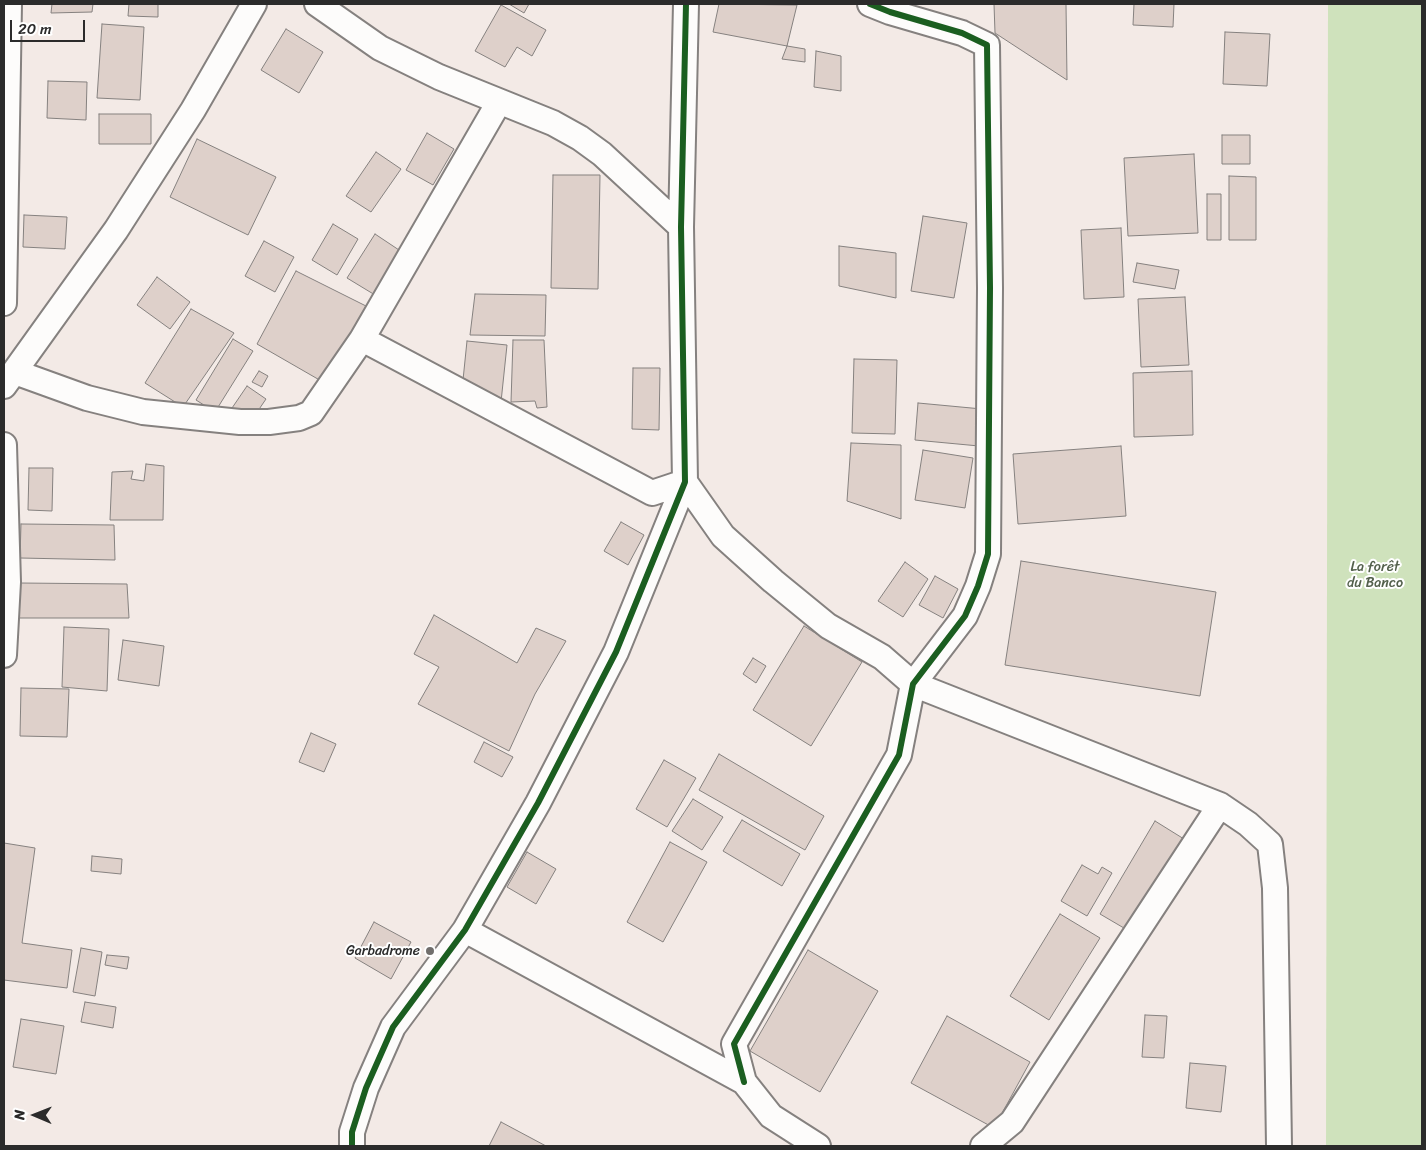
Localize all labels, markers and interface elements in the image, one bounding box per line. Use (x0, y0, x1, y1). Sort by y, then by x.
scale bar (12, 10, 88, 42)
text: 20 m (18, 16, 52, 42)
park label: La forêt du Banco (1347, 559, 1403, 592)
place label: Garbadrome (346, 943, 420, 959)
marker: Garbadrome (424, 945, 436, 957)
north arrow (10, 1090, 60, 1140)
text: N (7, 1110, 32, 1120)

